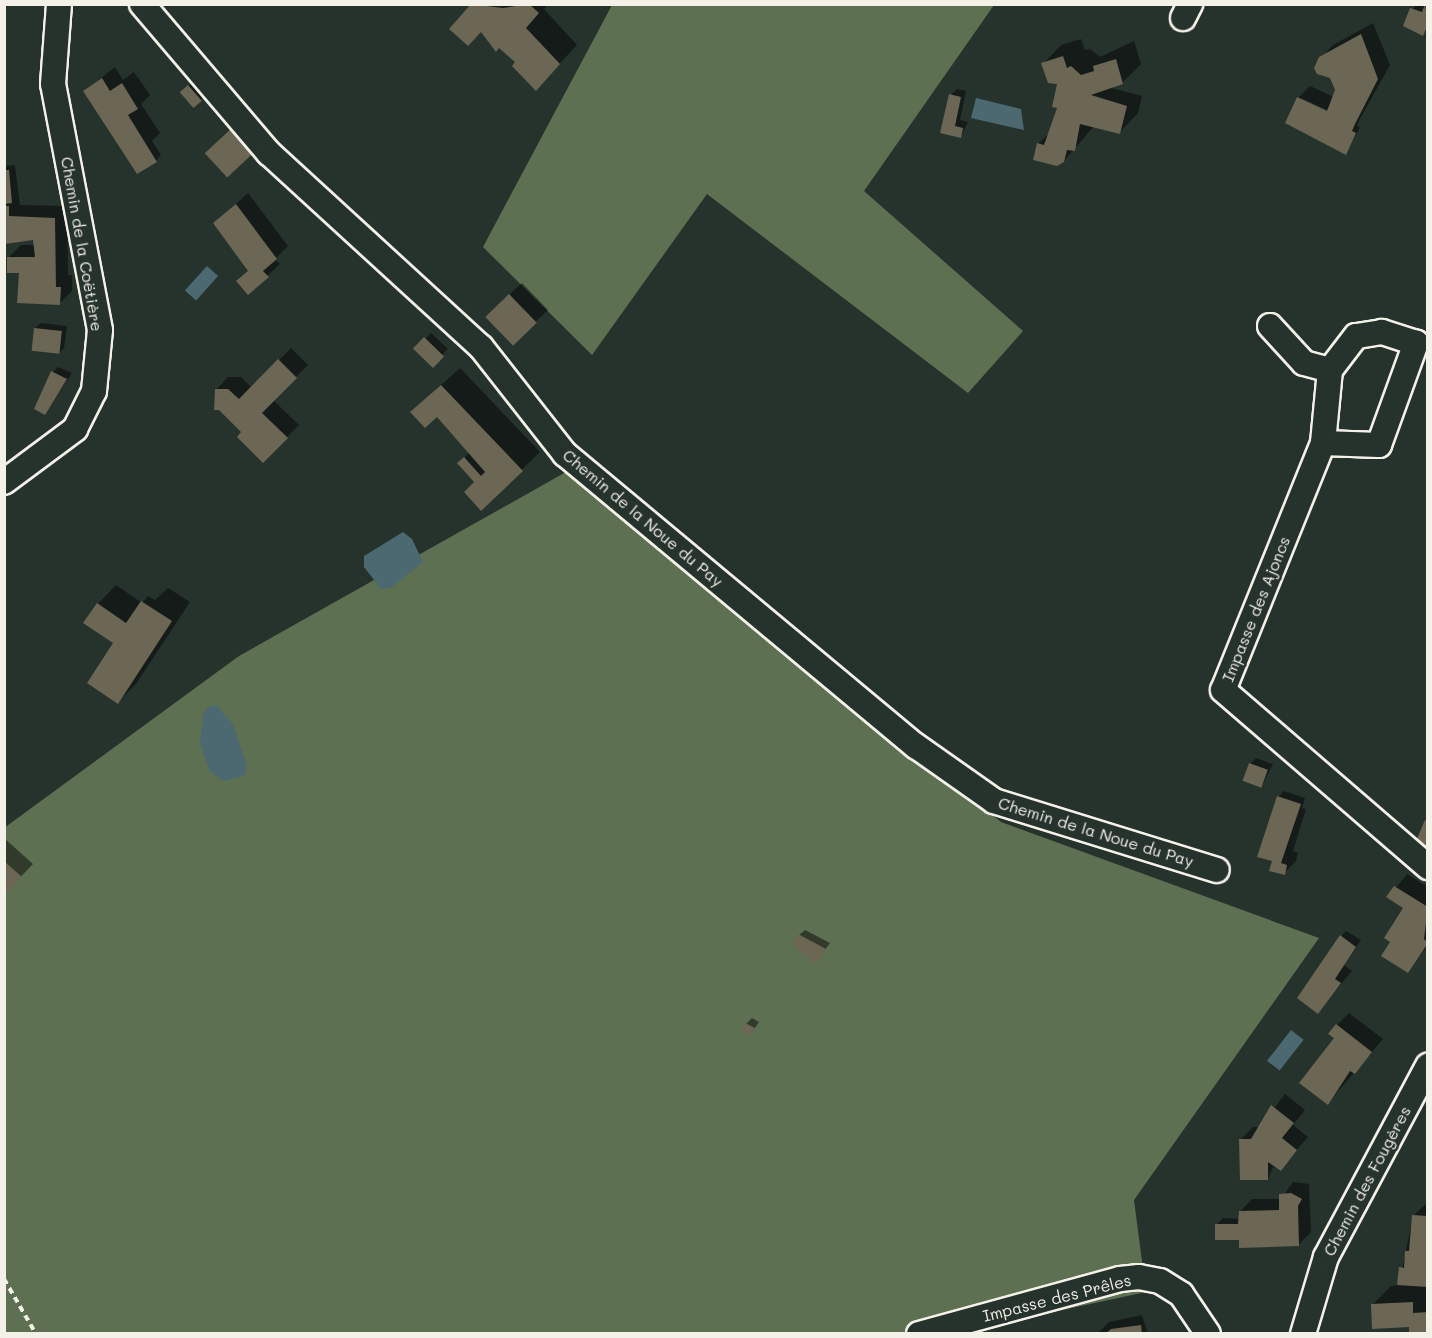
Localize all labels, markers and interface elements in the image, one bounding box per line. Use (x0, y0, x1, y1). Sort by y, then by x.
street label: Chemin de la Coëtière (57, 155, 107, 333)
street label: Chemin de la Noue du Pay (559, 445, 727, 591)
street label: Impasse des Ajoncs (1218, 533, 1294, 685)
street label: Chemin de la Noue du Pay (996, 793, 1196, 871)
street label: Chemin des Fougères (1319, 1103, 1415, 1259)
street label: Impasse des Prêles (981, 1270, 1133, 1326)

